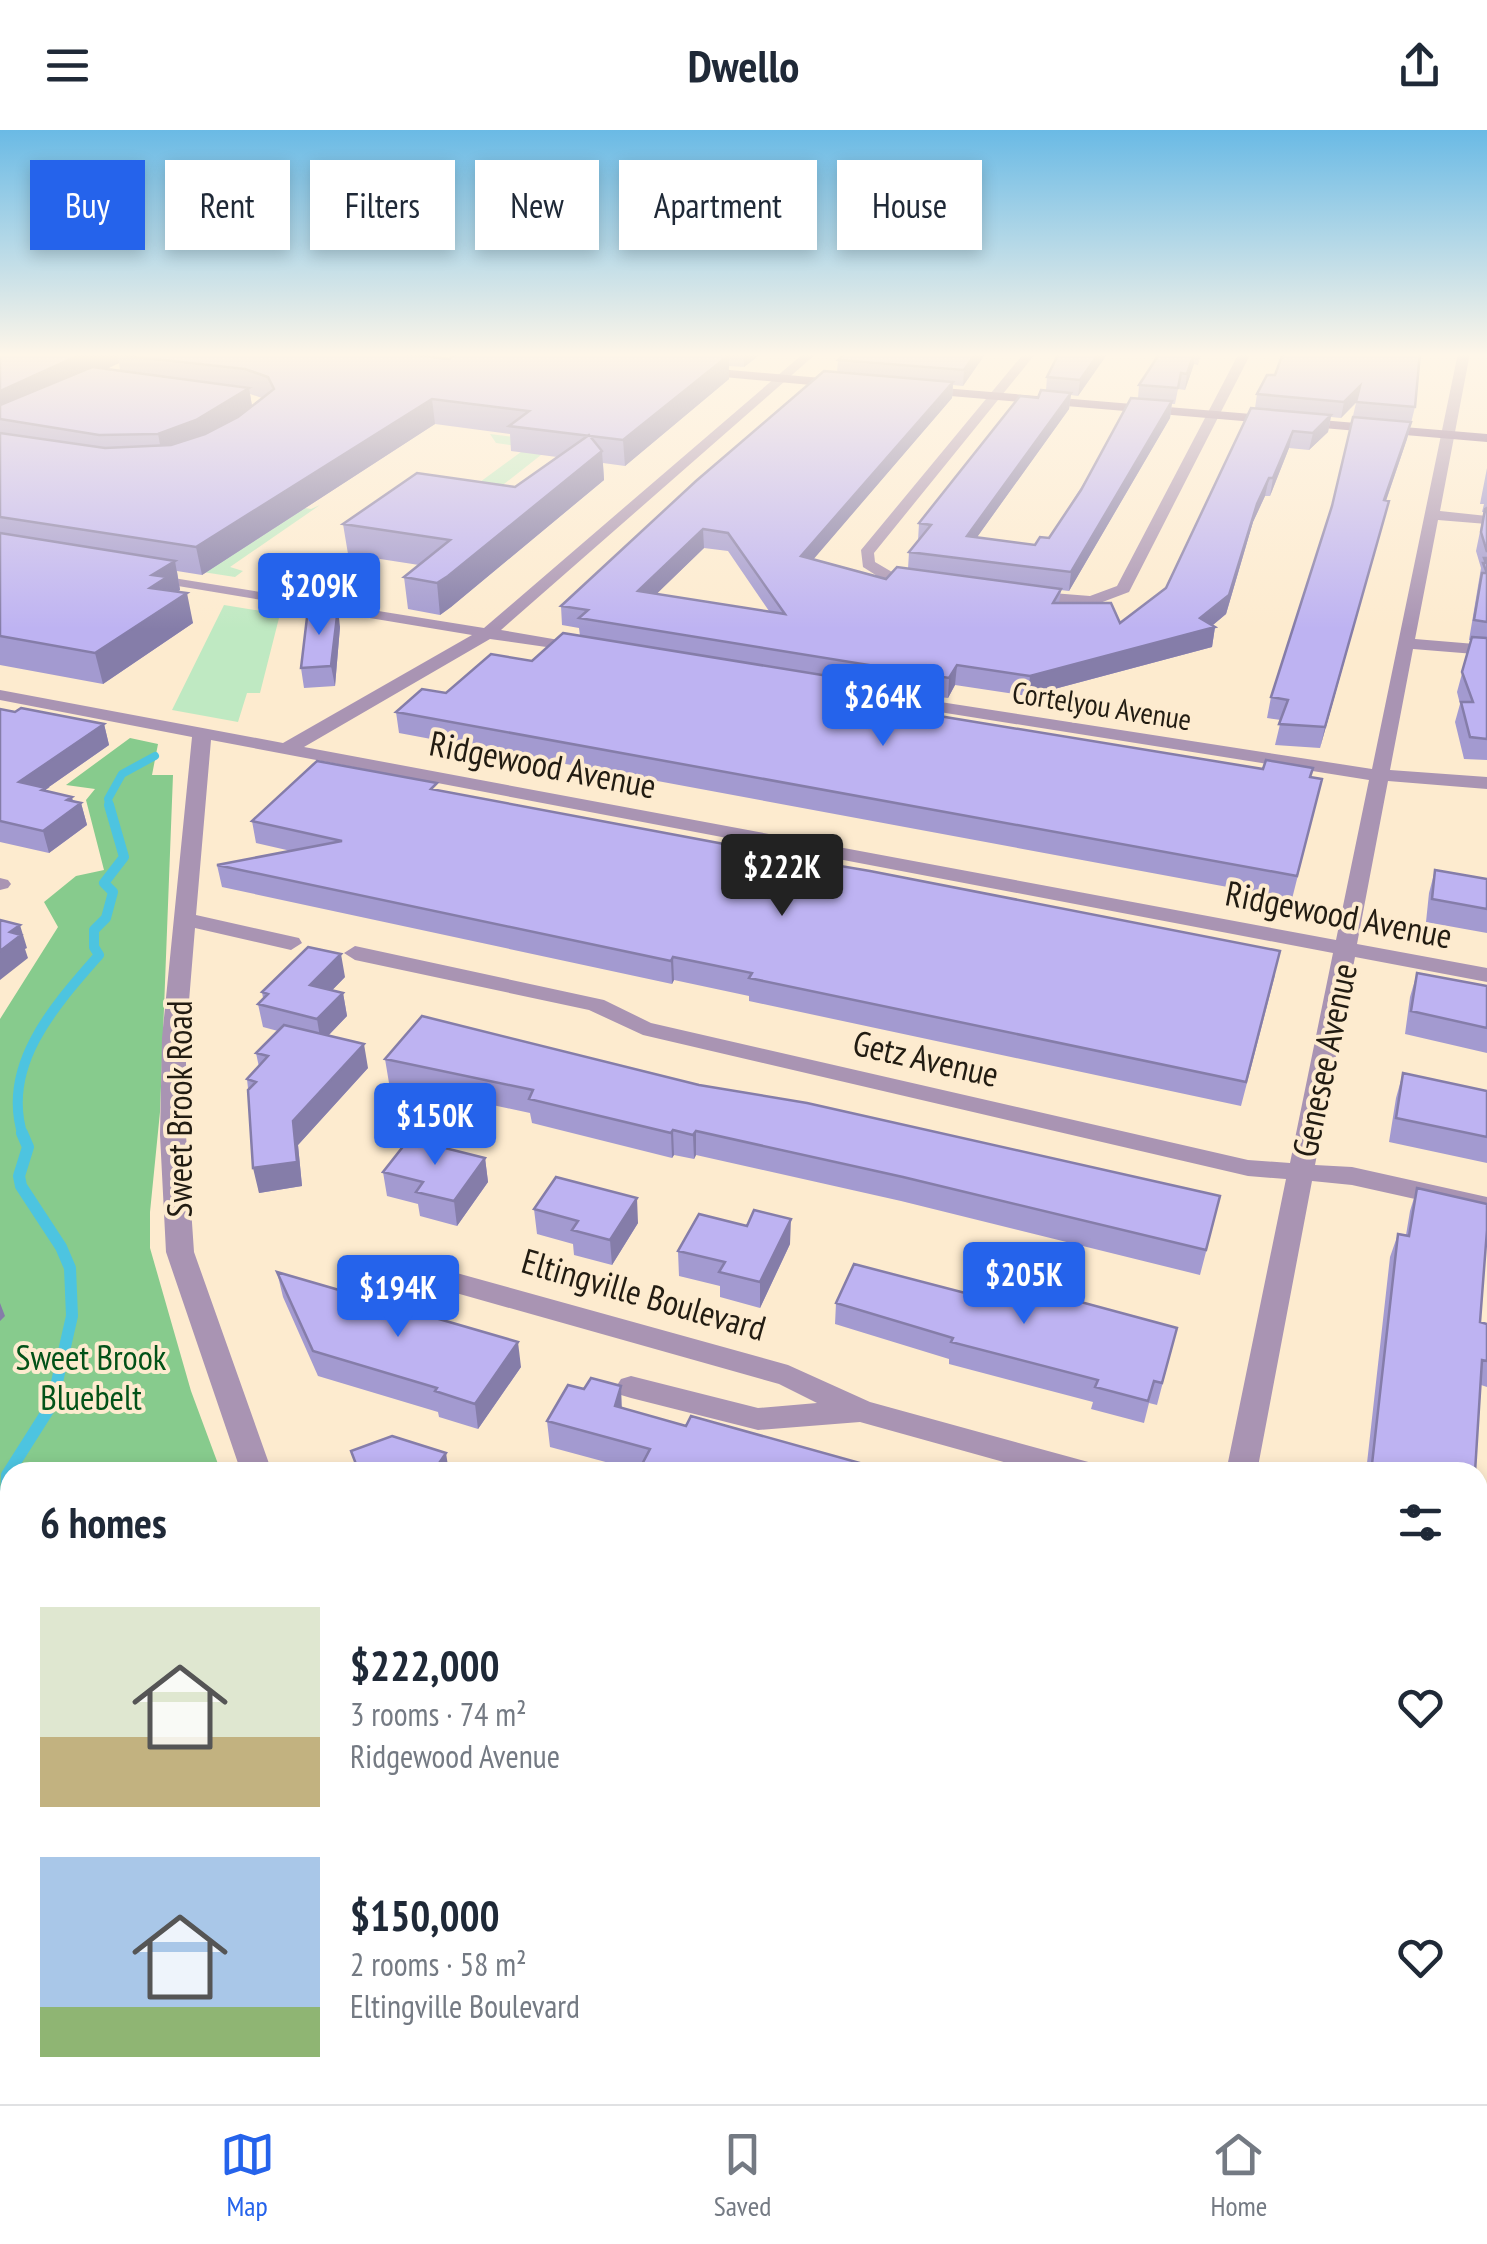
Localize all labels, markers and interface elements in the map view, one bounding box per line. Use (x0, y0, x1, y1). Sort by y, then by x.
text: Dwello (688, 36, 799, 94)
icon: menu (40, 38, 95, 93)
icon: share (1392, 38, 1447, 93)
chip: Buy (30, 160, 145, 250)
chip: Rent (165, 160, 290, 250)
chip: Filters (310, 160, 455, 250)
chip: New (475, 160, 599, 250)
chip: Apartment (619, 160, 817, 250)
chip: House (837, 160, 982, 250)
pin: $209K (249, 553, 389, 638)
text: $209K (280, 564, 358, 606)
pin: $264K (813, 664, 953, 749)
street label: Cortelyou Avenue (1010, 672, 1194, 738)
text: $264K (844, 675, 922, 717)
street label: Ridgewood Avenue (426, 720, 660, 808)
pin: $222K (712, 834, 852, 919)
text: $222K (743, 845, 821, 887)
street label: Ridgewood Avenue (1222, 870, 1456, 958)
street label: Genesee Avenue (1281, 959, 1367, 1161)
street label: Sweet Brook Road (156, 1000, 202, 1218)
street label: Getz Avenue (849, 1019, 1003, 1097)
pin: $150K (365, 1083, 505, 1168)
text: $150K (396, 1094, 474, 1136)
street label: Eltingville Boulevard (517, 1237, 771, 1351)
pin: $205K (954, 1242, 1094, 1327)
text: $205K (985, 1253, 1063, 1295)
pin: $194K (328, 1255, 468, 1340)
text: $194K (359, 1266, 437, 1308)
park label: Sweet Brook Bluebelt (16, 1334, 167, 1420)
text: 6 homes (40, 1495, 167, 1550)
icon: filters (1393, 1495, 1448, 1550)
text: $222,000 (350, 1638, 500, 1693)
icon: home (120, 1647, 240, 1767)
icon: heart (1393, 1680, 1448, 1735)
text: 3 rooms · 74 m² (350, 1693, 527, 1735)
text: Ridgewood Avenue (350, 1735, 560, 1777)
text: $150,000 (350, 1888, 500, 1943)
icon: home (120, 1897, 240, 2017)
icon: heart (1393, 1930, 1448, 1985)
text: 2 rooms · 58 m² (350, 1943, 527, 1985)
text: Eltingville Boulevard (350, 1985, 580, 2027)
tab: Map (220, 2127, 275, 2224)
tab: Saved (714, 2127, 771, 2224)
tab: Home (1211, 2127, 1267, 2224)

